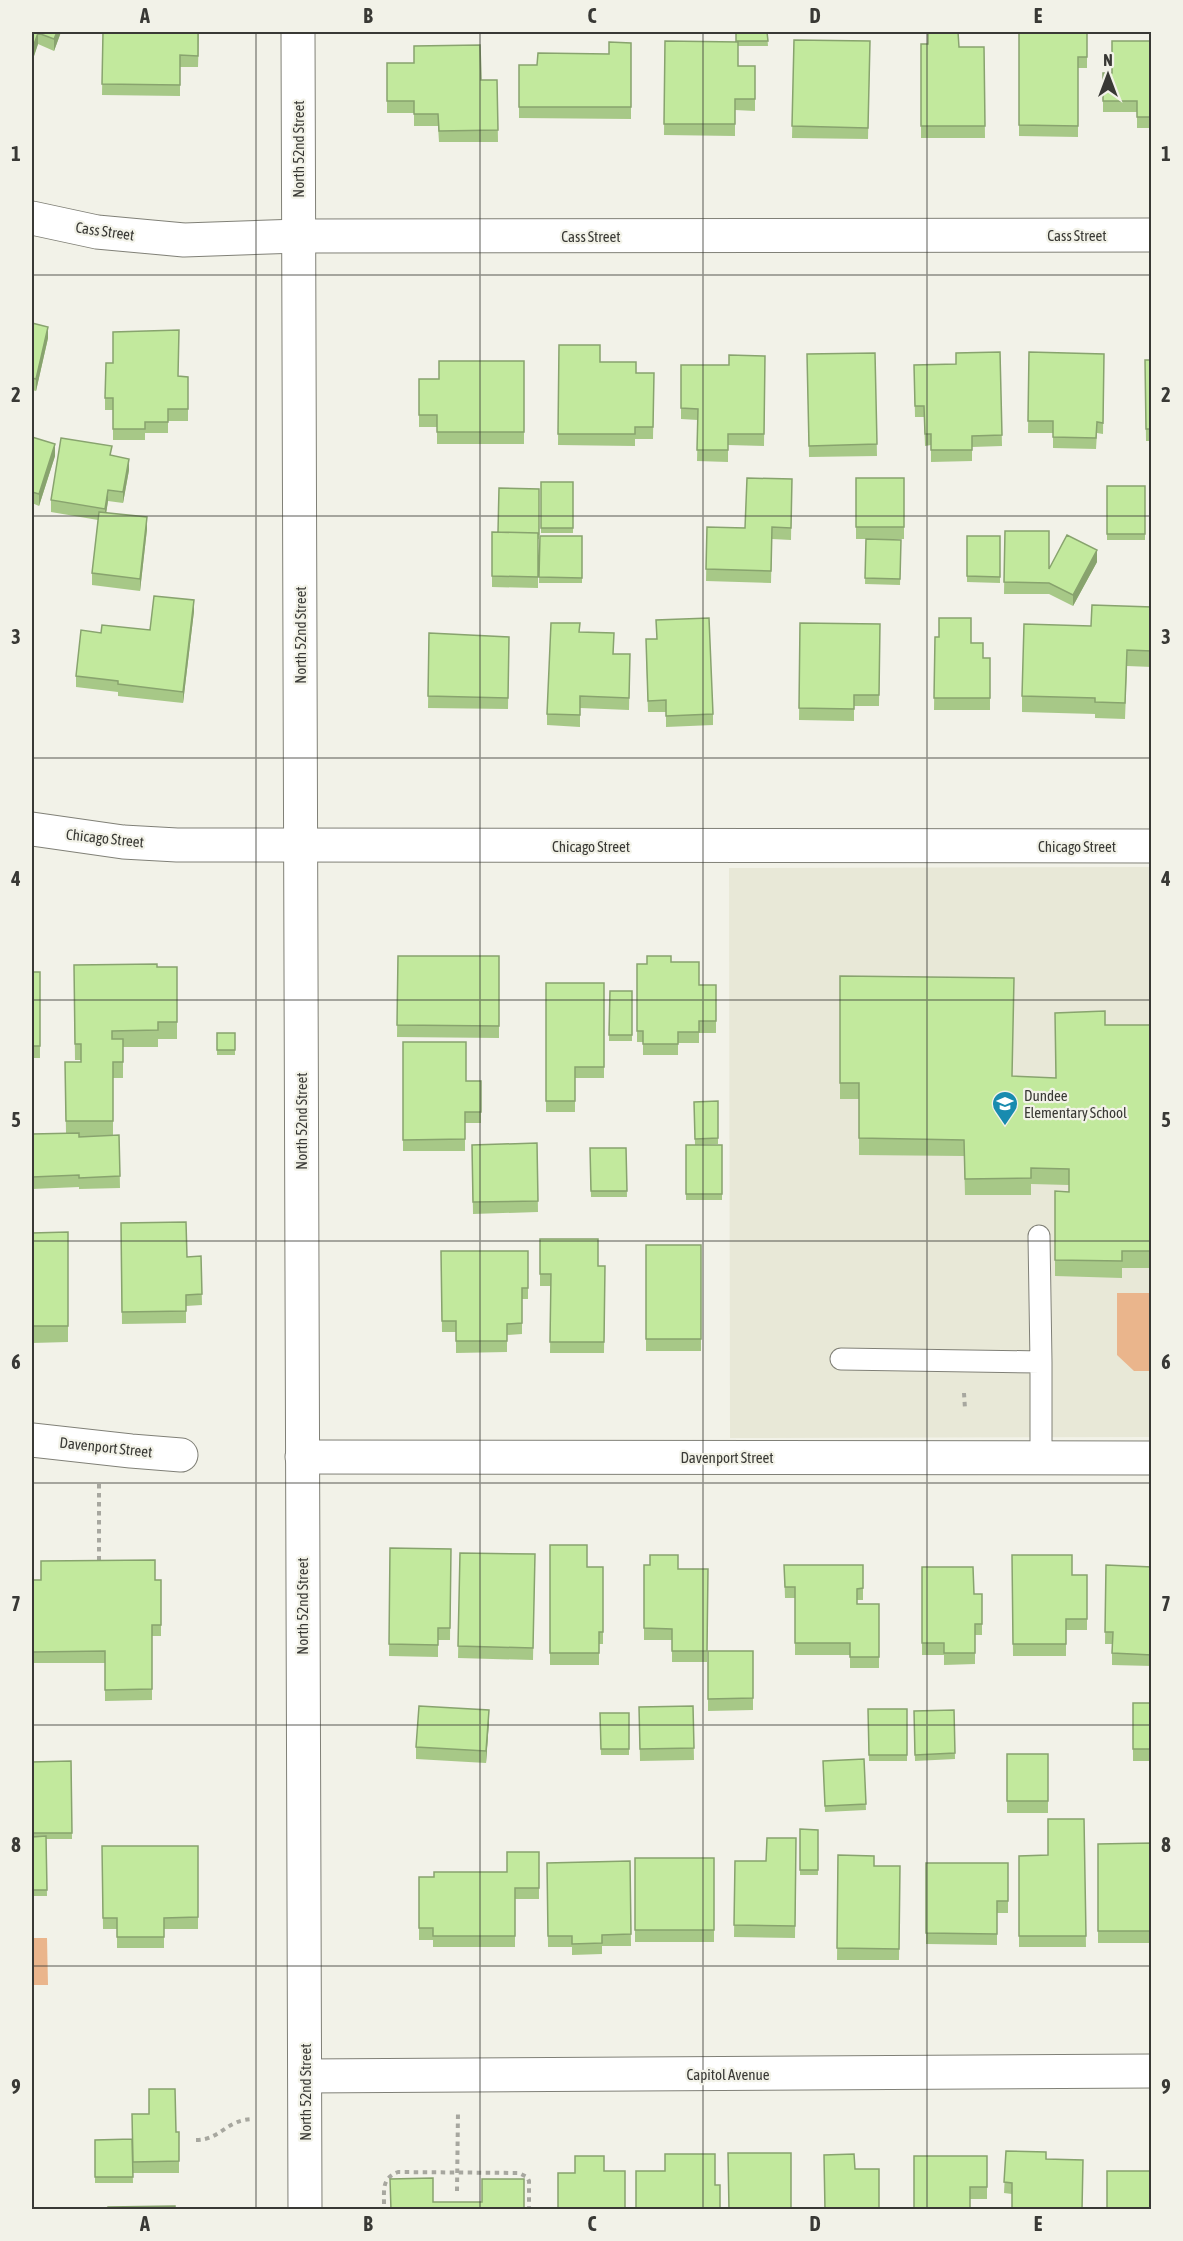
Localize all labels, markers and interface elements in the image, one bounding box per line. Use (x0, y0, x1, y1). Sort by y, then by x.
text: A (139, 4, 150, 27)
text: B (363, 4, 373, 27)
text: C (588, 4, 597, 27)
text: D (809, 4, 821, 27)
text: E (1034, 4, 1043, 27)
north arrow (1078, 45, 1138, 105)
text: N (1103, 51, 1113, 69)
street label: North 52nd Street (290, 100, 307, 198)
text: 1 (11, 142, 21, 165)
text: 1 (1161, 142, 1171, 165)
street label: Cass Street (74, 218, 136, 244)
street label: Cass Street (1047, 227, 1107, 244)
street label: Cass Street (561, 228, 621, 245)
text: 2 (11, 383, 21, 406)
text: 2 (1161, 383, 1171, 406)
street label: North 52nd Street (292, 586, 309, 684)
text: 3 (11, 625, 21, 648)
text: 3 (1161, 625, 1171, 648)
street label: Chicago Street (65, 825, 145, 851)
street label: Chicago Street (552, 838, 630, 855)
street label: Chicago Street (1038, 838, 1116, 855)
text: 4 (10, 867, 21, 890)
text: 4 (1160, 867, 1171, 890)
street label: North 52nd Street (293, 1072, 310, 1170)
place label: Dundee Elementary School (1024, 1087, 1127, 1121)
school or university icon: Dundee Elementary School (990, 1089, 1020, 1127)
text: 5 (11, 1108, 21, 1131)
text: 5 (1161, 1108, 1171, 1131)
text: 6 (11, 1350, 21, 1373)
text: 6 (1161, 1350, 1171, 1373)
street label: Davenport Street (59, 1434, 153, 1460)
street label: Davenport Street (680, 1449, 774, 1466)
street label: North 52nd Street (294, 1557, 311, 1655)
text: 7 (11, 1592, 21, 1615)
text: 7 (1161, 1592, 1171, 1615)
text: 8 (11, 1833, 21, 1856)
text: 8 (1161, 1833, 1171, 1856)
street label: North 52nd Street (297, 2043, 314, 2141)
street label: Capitol Avenue (686, 2066, 770, 2083)
text: 9 (11, 2075, 21, 2098)
text: 9 (1161, 2075, 1171, 2098)
text: A (139, 2212, 150, 2235)
text: B (363, 2212, 373, 2235)
text: C (588, 2212, 597, 2235)
text: D (809, 2212, 821, 2235)
text: E (1034, 2212, 1043, 2235)

